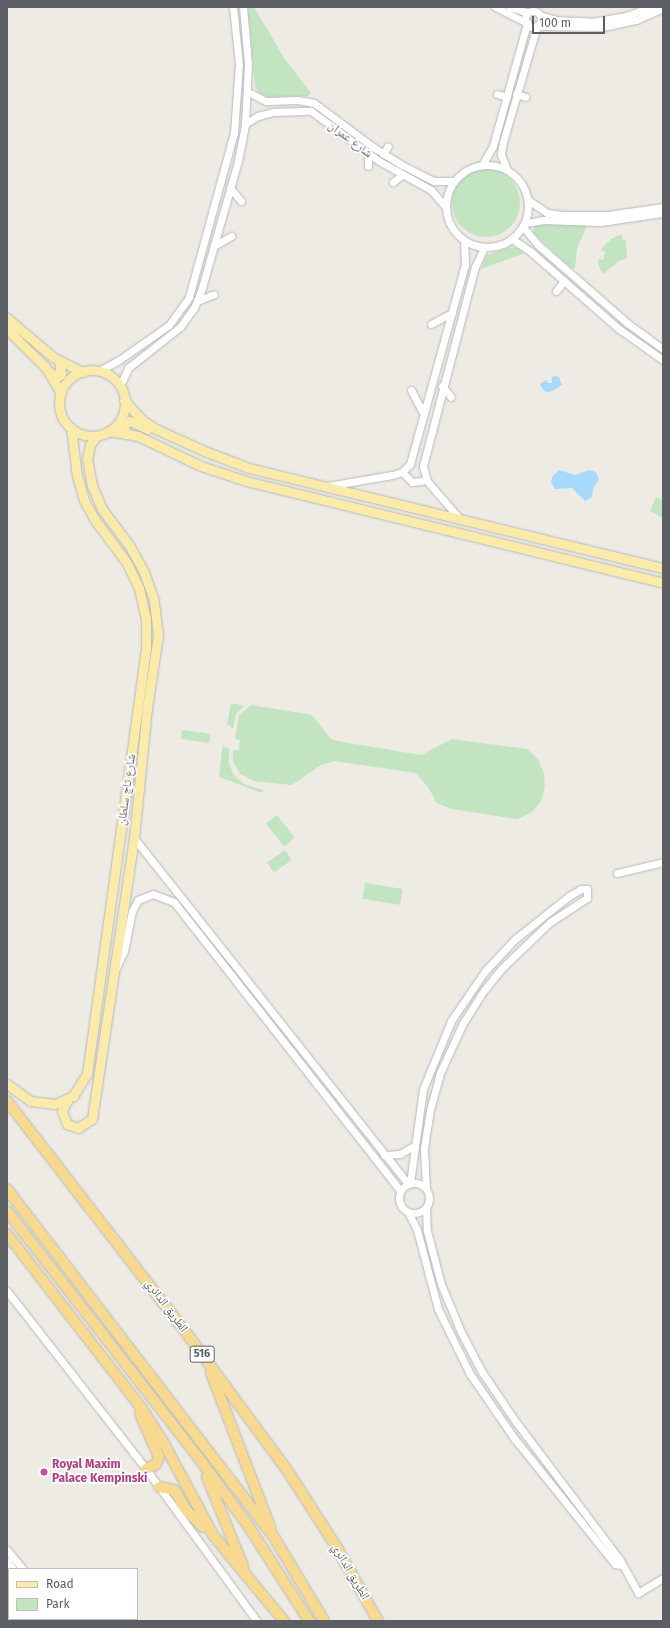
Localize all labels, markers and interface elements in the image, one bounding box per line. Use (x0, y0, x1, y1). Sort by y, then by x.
scale bar (534, 8, 607, 34)
text: 100 m (539, 16, 571, 30)
street label: شارع عمران (325, 119, 375, 161)
street label: شارع تاج سلطان (115, 753, 139, 827)
street label: الطريق الدائري (142, 1277, 190, 1335)
road number: 516 (189, 1345, 215, 1363)
place label: Royal Maxim Palace Kempinski (52, 1458, 148, 1486)
marker: Royal Maxim Palace Kempinski (39, 1467, 49, 1477)
street label: الطريق الدائري (328, 1541, 372, 1603)
legend (8, 1568, 138, 1620)
text: Road (46, 1577, 74, 1591)
text: Park (46, 1597, 70, 1611)

